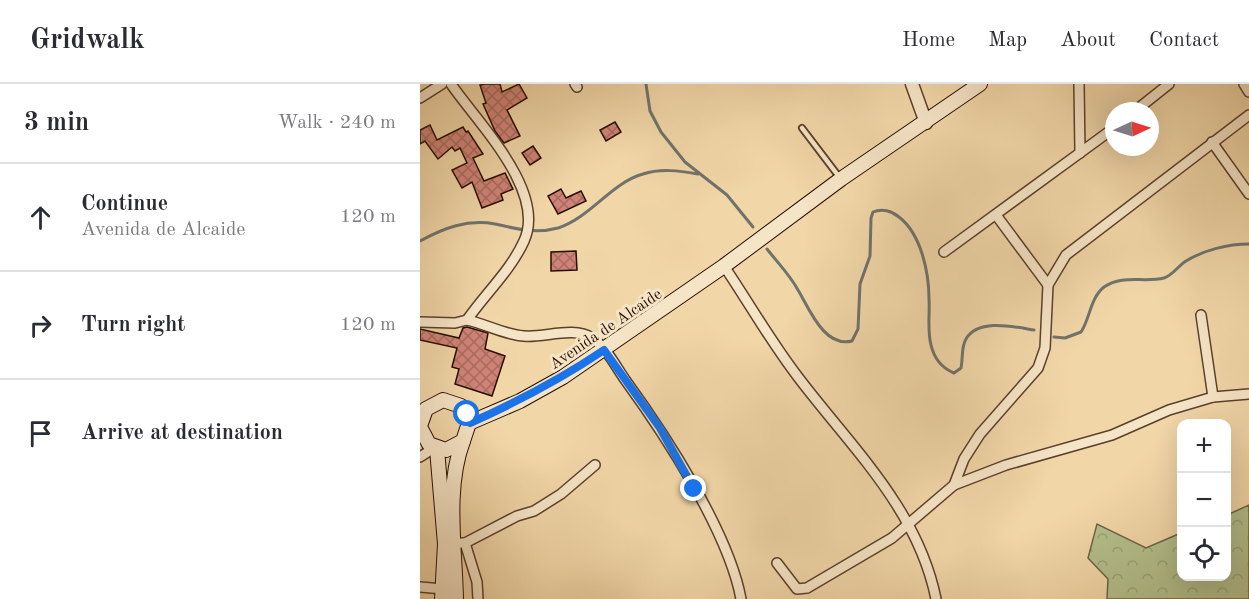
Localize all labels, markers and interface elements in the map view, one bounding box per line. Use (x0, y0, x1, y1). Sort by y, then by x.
text: Gridwalk (30, 27, 145, 55)
text: Home (902, 30, 955, 51)
text: Map (988, 30, 1027, 51)
text: About (1060, 30, 1116, 51)
text: Contact (1149, 30, 1219, 51)
north arrow (1105, 102, 1159, 156)
text: 3 min (24, 110, 89, 136)
text: Walk · 240 m (277, 113, 396, 133)
text: Continue (81, 193, 168, 215)
icon: ahead (24, 201, 57, 234)
text: 120 m (340, 207, 396, 227)
text: Avenida de Alcaide (81, 220, 246, 240)
street label: Avenida de Alcaide (547, 286, 665, 373)
icon: right (24, 309, 57, 342)
text: Turn right (81, 314, 185, 336)
text: 120 m (340, 315, 396, 335)
route start (453, 400, 479, 426)
icon: arrive (24, 417, 57, 450)
map controls (1177, 419, 1231, 581)
button: + (1177, 419, 1231, 473)
text: Arrive at destination (81, 422, 283, 444)
button: − (1177, 473, 1231, 527)
route end (680, 475, 706, 501)
button: locate (1177, 527, 1231, 581)

